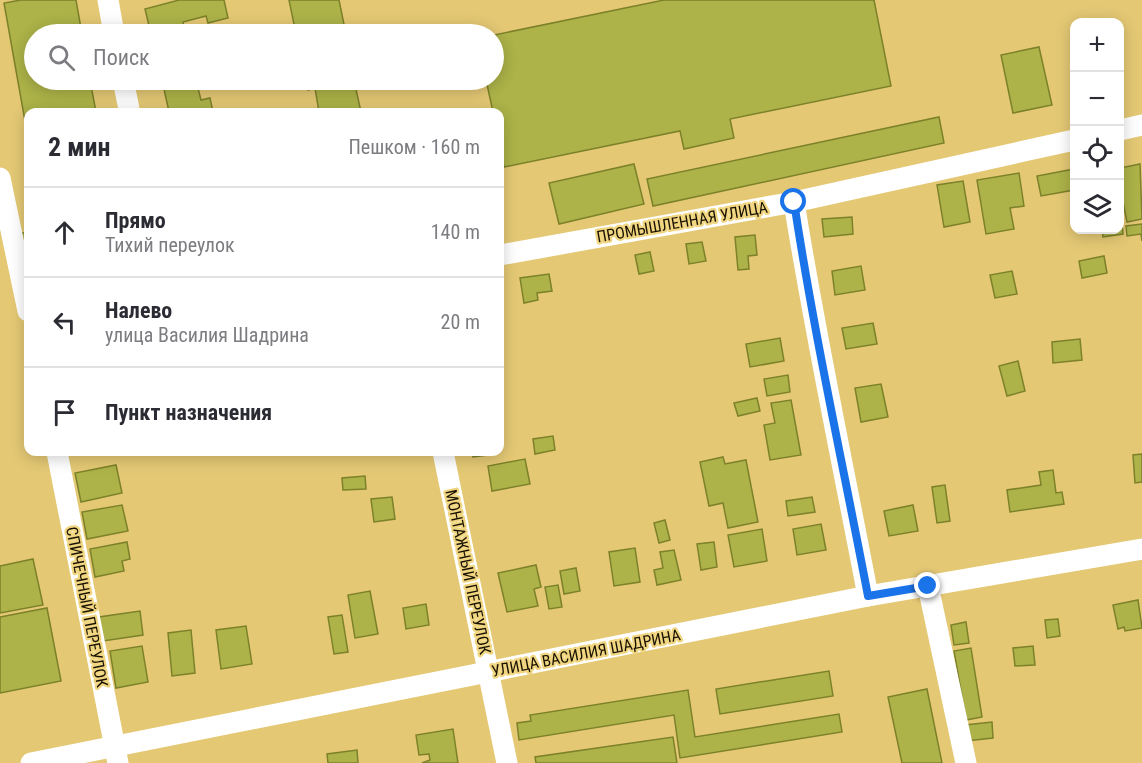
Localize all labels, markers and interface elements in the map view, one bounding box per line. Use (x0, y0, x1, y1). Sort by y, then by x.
map controls (1070, 18, 1124, 234)
button: + (1070, 18, 1124, 72)
search box (24, 24, 504, 90)
icon: search (45, 41, 78, 74)
text: Поиск (93, 45, 150, 70)
button: − (1070, 72, 1124, 126)
button: locate (1070, 126, 1124, 180)
text: 2 мин (48, 132, 110, 162)
text: Пешком · 160 m (348, 135, 480, 159)
button: layers (1070, 180, 1124, 234)
route start (780, 188, 806, 214)
street label: ПРОМЫШЛЕННАЯ УЛИЦА (595, 198, 769, 246)
text: Прямо (105, 208, 166, 233)
icon: ahead (48, 216, 81, 249)
text: 140 m (431, 220, 480, 244)
text: Тихий переулок (105, 233, 235, 257)
text: Налево (105, 298, 172, 323)
icon: left (48, 306, 81, 339)
text: 20 m (441, 310, 480, 334)
text: улица Василия Шадрина (105, 323, 309, 347)
icon: arrive (48, 396, 81, 429)
text: Пункт назначения (105, 400, 272, 425)
street label: МОНТАЖНЫЙ ПЕРЕУЛОК (441, 488, 495, 656)
street label: СПИЧЕЧНЫЙ ПЕРЕУЛОК (62, 525, 112, 689)
route end (914, 572, 940, 598)
street label: УЛИЦА ВАСИЛИЯ ШАДРИНА (490, 625, 682, 681)

